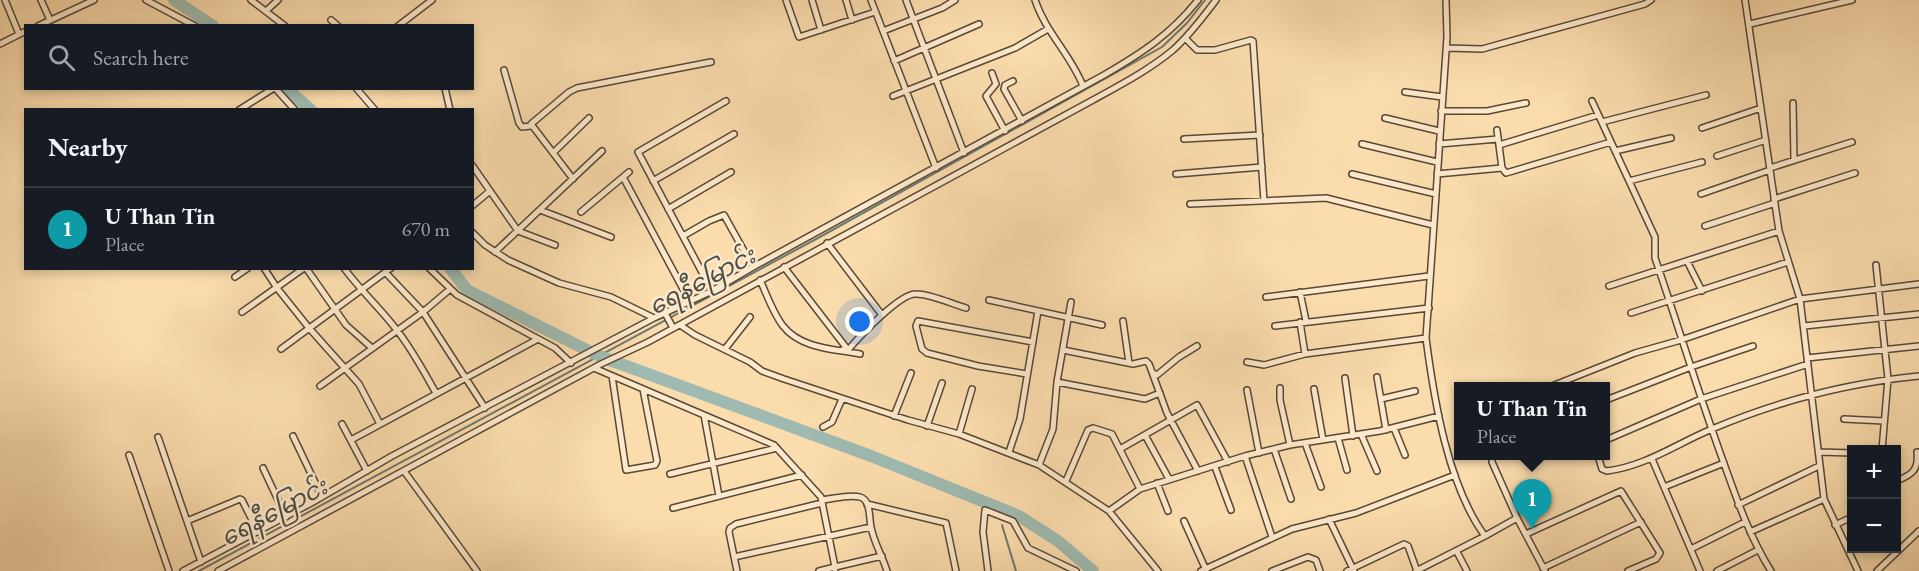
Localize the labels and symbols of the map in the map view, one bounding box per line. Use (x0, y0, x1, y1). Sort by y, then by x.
water label: ရေနီမြောင်း (643, 238, 764, 326)
your location (845, 307, 874, 336)
water label: ရေနီမြောင်း (215, 469, 336, 557)
pin: 1 (1512, 480, 1552, 529)

